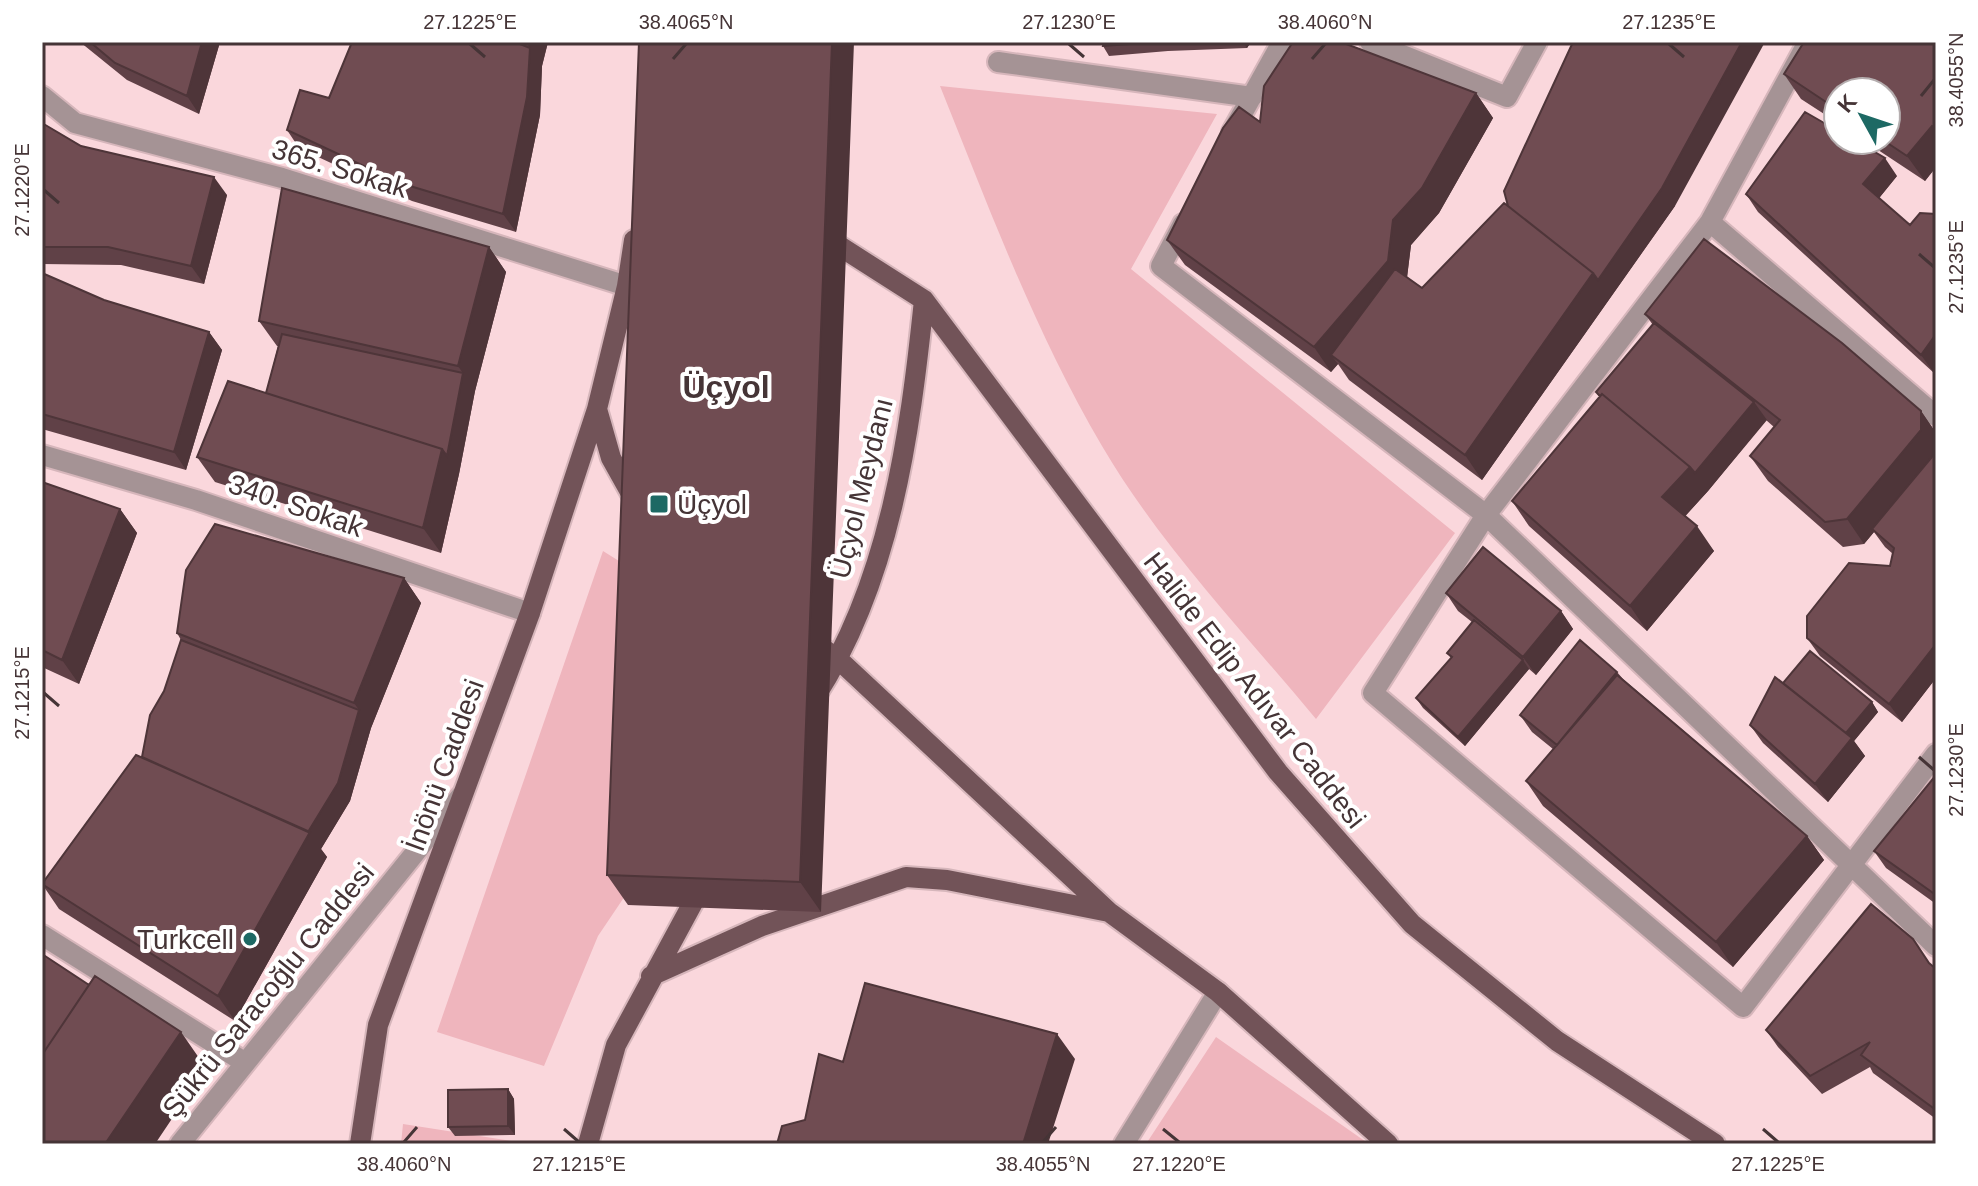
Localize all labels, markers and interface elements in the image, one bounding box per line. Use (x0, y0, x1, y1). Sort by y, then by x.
text: 27.1225°E (423, 11, 517, 33)
text: 38.4065°N (639, 11, 733, 33)
text: 27.1230°E (1022, 11, 1116, 33)
text: 38.4060°N (1278, 11, 1372, 33)
text: 27.1235°E (1622, 11, 1716, 33)
text: 38.4055°N (1945, 33, 1967, 127)
north arrow (1822, 76, 1902, 156)
text: K (1832, 89, 1862, 118)
street label: 365. Sokak (268, 133, 412, 204)
text: 27.1220°E (11, 143, 33, 237)
text: 27.1235°E (1945, 220, 1967, 314)
district label: Üçyol (682, 369, 770, 405)
street label: Üçyol Meydanı (824, 395, 899, 582)
street label: 340. Sokak (225, 468, 368, 543)
place label: Üçyol (677, 489, 747, 520)
marker: Üçyol (648, 493, 670, 515)
street label: Halide Edip Adıvar Caddesi (1137, 546, 1372, 834)
text: 27.1215°E (11, 646, 33, 740)
street label: İnönü Caddesi (399, 675, 490, 855)
text: 27.1230°E (1945, 723, 1967, 817)
street label: Şükrü Saracoğlu Caddesi (156, 857, 380, 1123)
place label: Turkcell (137, 924, 234, 955)
marker: Turkcell (241, 930, 259, 948)
text: 38.4060°N (357, 1153, 451, 1175)
text: 27.1215°E (532, 1153, 626, 1175)
text: 38.4055°N (996, 1153, 1090, 1175)
text: 27.1220°E (1132, 1153, 1226, 1175)
text: 27.1225°E (1731, 1153, 1825, 1175)

